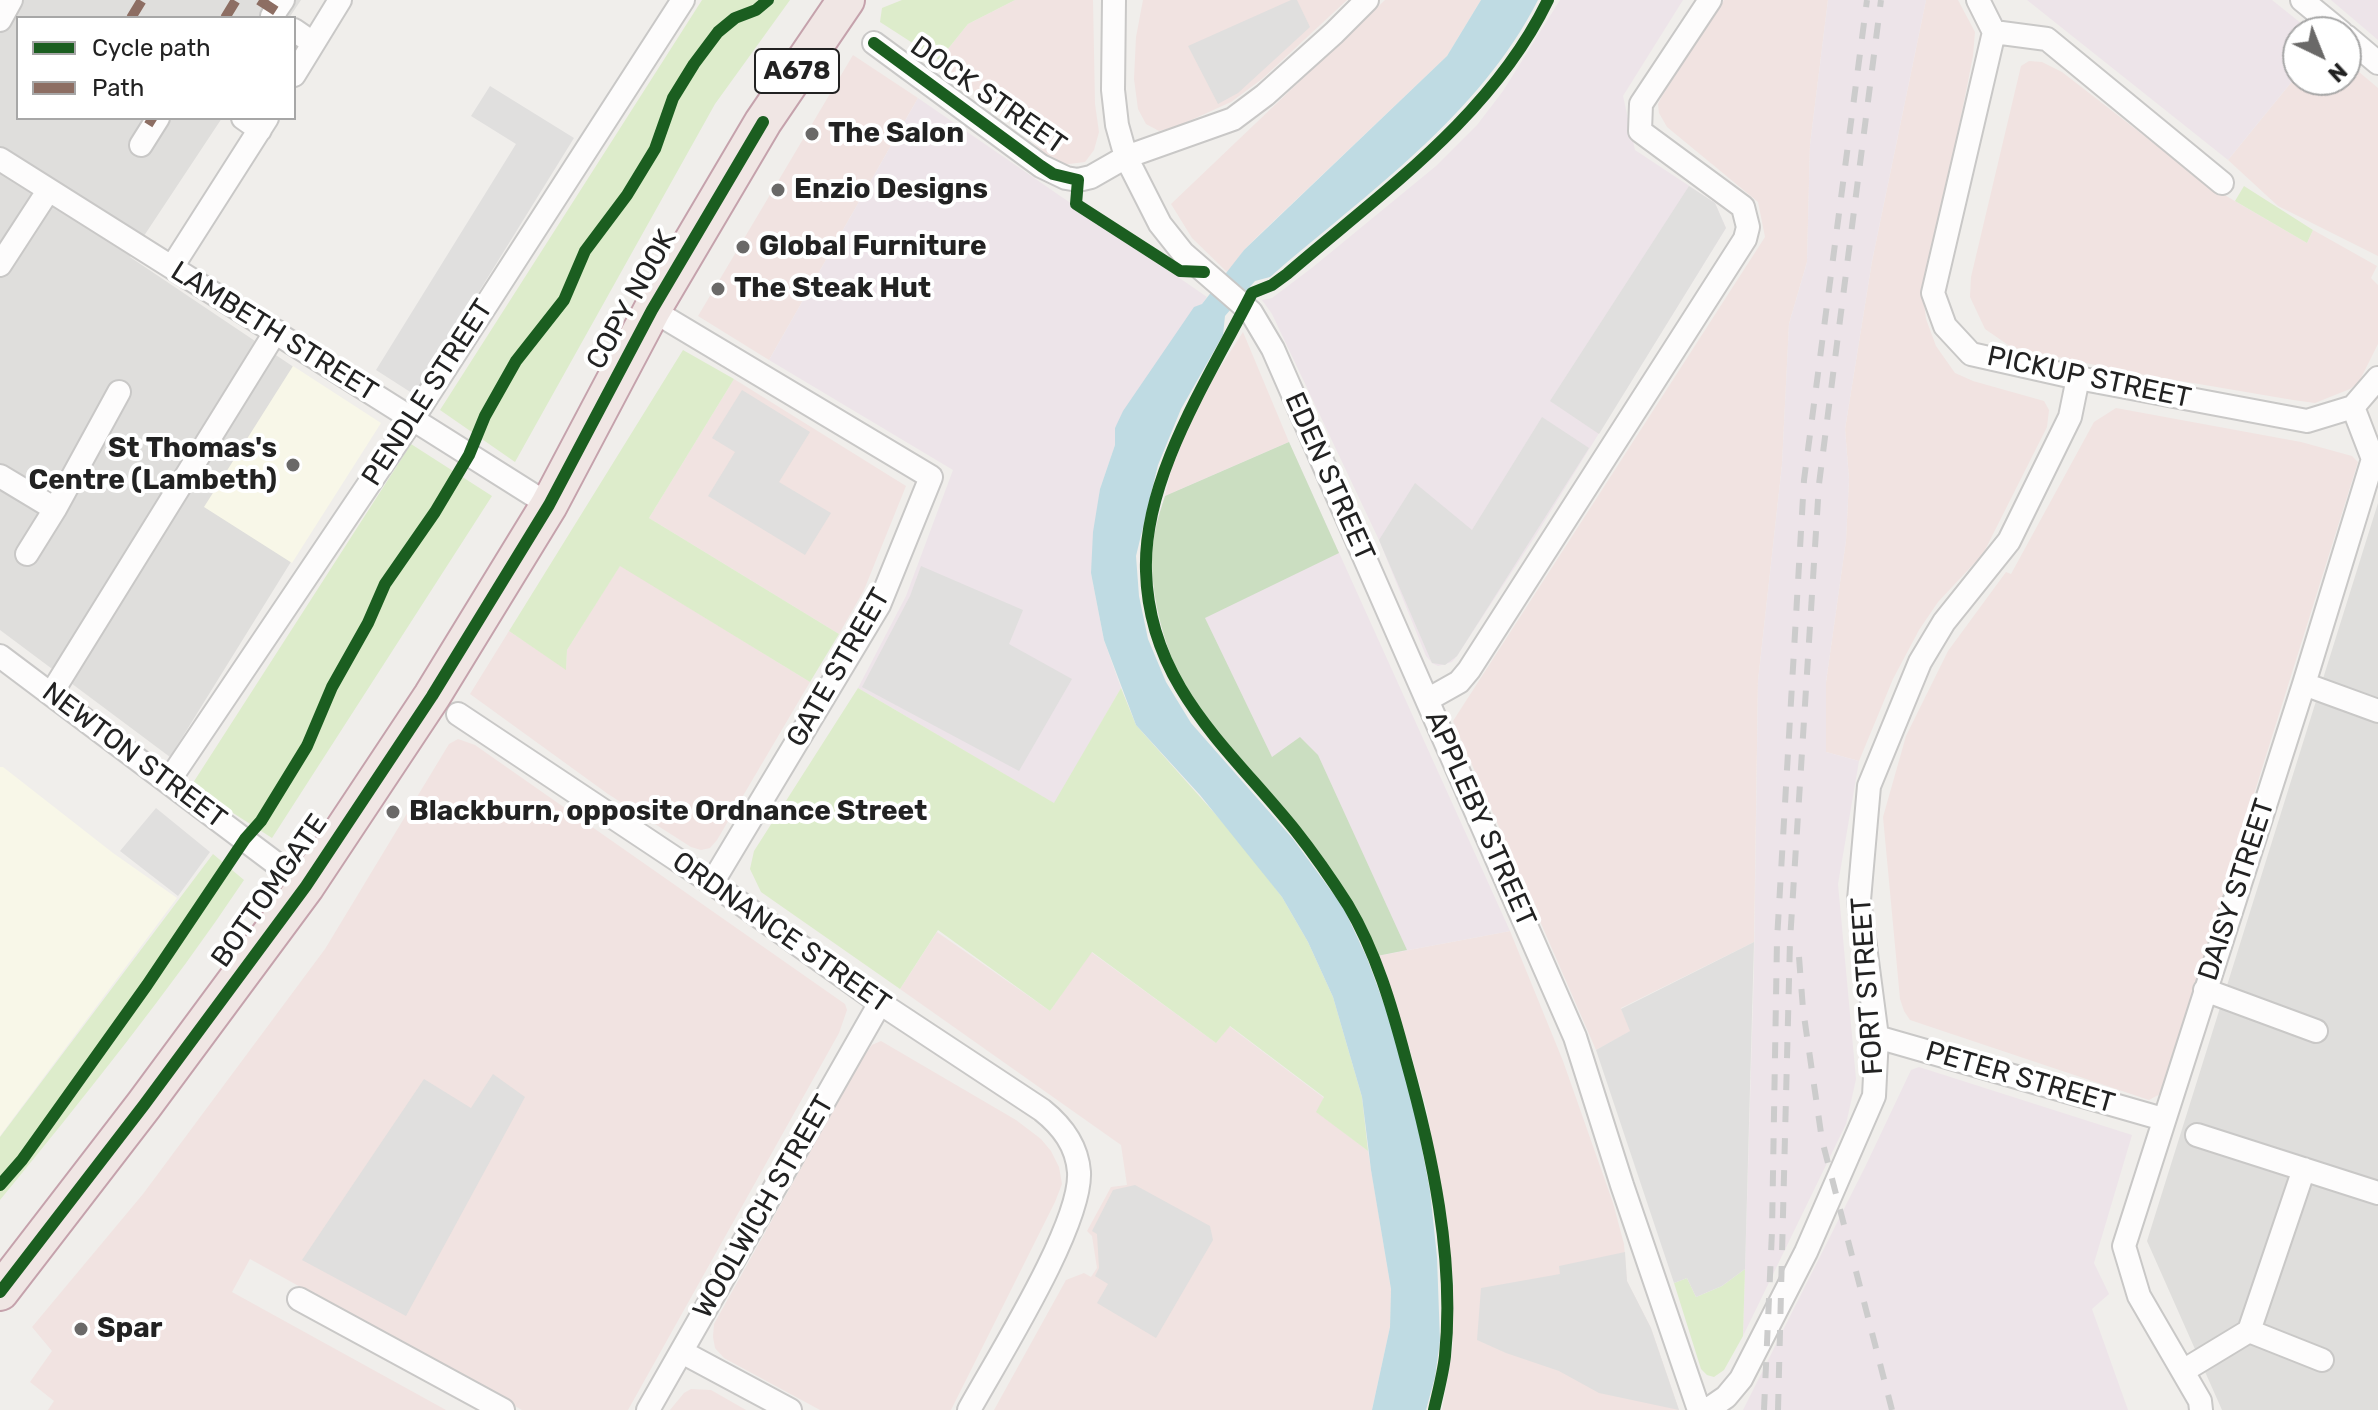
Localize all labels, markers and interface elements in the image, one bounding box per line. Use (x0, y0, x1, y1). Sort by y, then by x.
legend (16, 16, 296, 120)
north arrow (2282, 16, 2362, 96)
street label: DOCK STREET (904, 30, 1072, 162)
text: Cycle path (92, 34, 211, 62)
road number: A678 (755, 49, 839, 93)
text: N (2322, 57, 2352, 88)
text: Path (92, 74, 144, 102)
place label: The Salon (828, 117, 964, 151)
marker: The Salon (803, 125, 821, 143)
place label: Enzio Designs (794, 173, 988, 207)
marker: Enzio Designs (769, 181, 787, 199)
street label: COPY NOOK (580, 224, 684, 376)
place label: Global Furniture (759, 230, 987, 264)
marker: Global Furniture (734, 238, 752, 256)
street label: LAMBETH STREET (164, 255, 384, 409)
place label: The Steak Hut (734, 272, 931, 306)
marker: The Steak Hut (709, 280, 727, 298)
street label: PENDLE STREET (355, 294, 501, 492)
street label: PICKUP STREET (1984, 340, 2194, 416)
street label: EDEN STREET (1277, 387, 1381, 567)
place label: St Thomas's Centre (Lambeth) (29, 432, 277, 498)
marker: St Thomas's Centre (Lambeth) (284, 456, 302, 474)
street label: GATE STREET (780, 583, 898, 753)
street label: NEWTON STREET (35, 676, 233, 836)
street label: APPLEBY STREET (1417, 706, 1543, 932)
place label: Blackburn, opposite Ordnance Street (409, 795, 927, 829)
street label: DAISY STREET (2192, 795, 2282, 985)
marker: Blackburn, opposite Ordnance Street (384, 803, 402, 821)
street label: BOTTOMGATE (205, 808, 335, 974)
street label: ORDNANCE STREET (665, 845, 897, 1021)
street label: FORT STREET (1845, 896, 1891, 1076)
street label: PETER STREET (1922, 1035, 2118, 1121)
street label: WOOLWICH STREET (686, 1089, 842, 1325)
place label: Spar (97, 1312, 162, 1346)
marker: Spar (72, 1320, 90, 1338)

